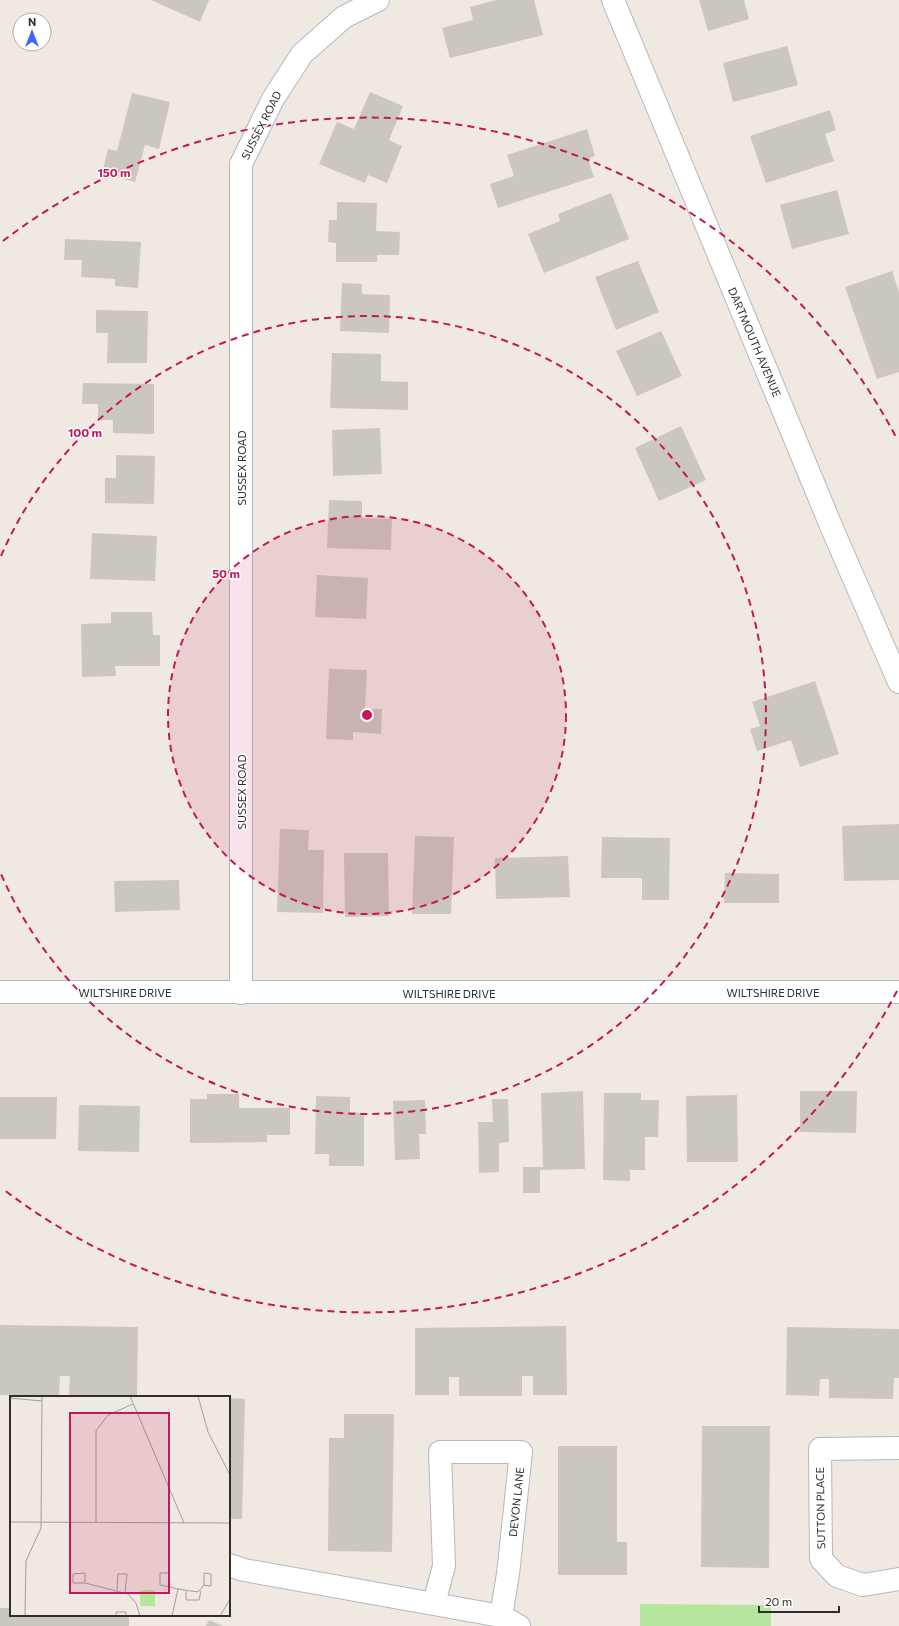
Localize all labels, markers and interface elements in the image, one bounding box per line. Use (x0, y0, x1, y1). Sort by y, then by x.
north arrow (12, 12, 52, 52)
text: N (28, 15, 36, 28)
street label: SUSSEX ROAD (238, 89, 284, 161)
text: 150 m (97, 165, 131, 179)
street label: DARTMOUTH AVENUE (726, 285, 784, 399)
text: 100 m (68, 425, 102, 439)
street label: SUSSEX ROAD (235, 430, 248, 506)
text: 50 m (212, 566, 240, 580)
centre of rings (360, 708, 374, 722)
street label: SUSSEX ROAD (235, 754, 248, 830)
street label: WILTSHIRE DRIVE (79, 986, 171, 999)
street label: WILTSHIRE DRIVE (727, 986, 819, 999)
street label: WILTSHIRE DRIVE (403, 987, 495, 1000)
inset map (10, 1396, 230, 1616)
street label: DEVON LANE (506, 1466, 526, 1538)
street label: SUTTON PLACE (813, 1467, 827, 1549)
scale bar (759, 1588, 839, 1614)
text: 20 m (765, 1594, 792, 1608)

